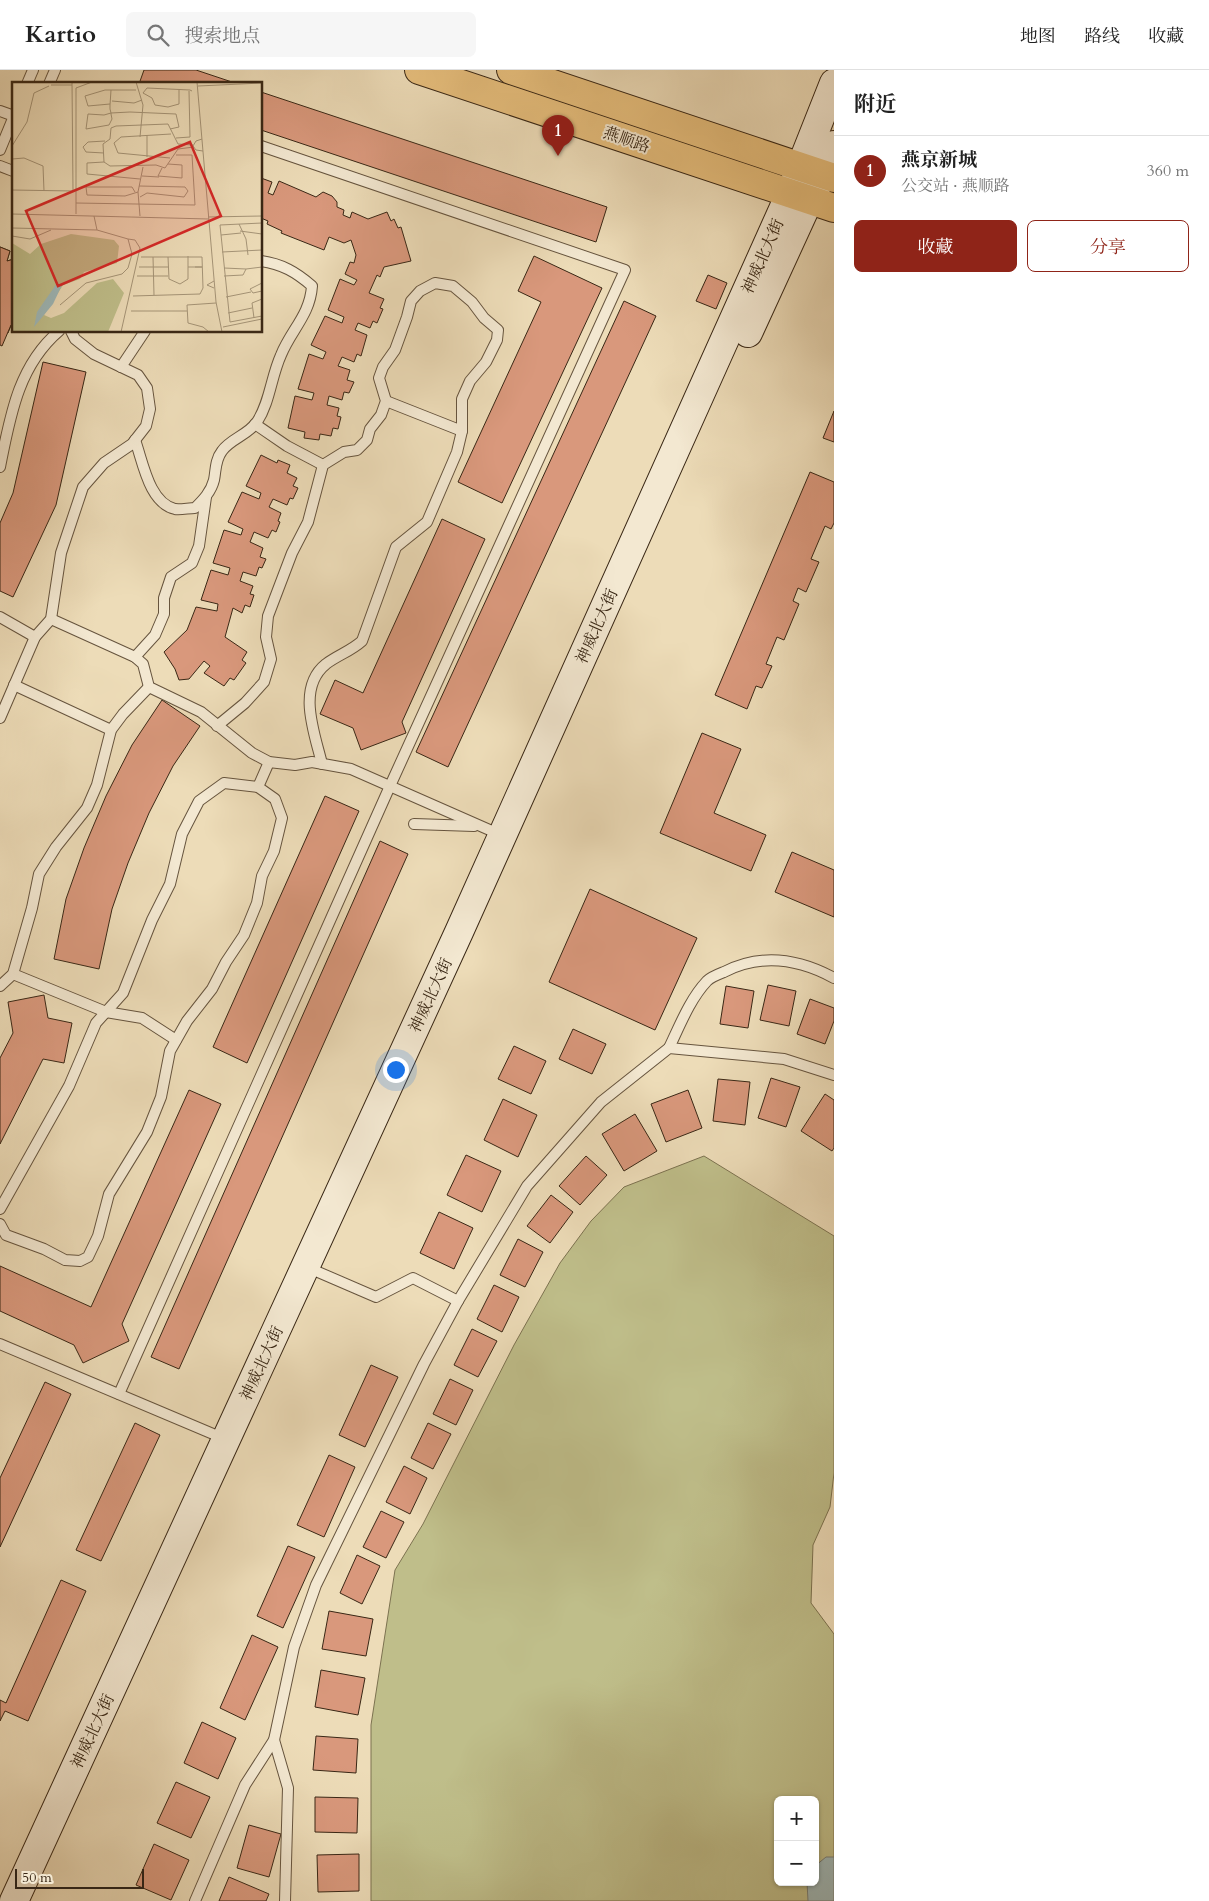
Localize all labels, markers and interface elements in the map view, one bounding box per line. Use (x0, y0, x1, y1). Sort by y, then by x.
search box (126, 12, 476, 57)
text: Kartio (25, 18, 96, 51)
icon: search (144, 21, 172, 49)
text: 搜索地点 (184, 23, 260, 49)
text: 地图 (1020, 24, 1056, 49)
text: 路线 (1084, 24, 1120, 49)
text: 收藏 (1148, 24, 1184, 49)
inset map (12, 82, 262, 332)
text: 附近 (854, 90, 896, 119)
pin: 1 (542, 115, 574, 156)
street label: 燕顺路 (600, 122, 653, 158)
text: 燕京新城 (901, 147, 977, 173)
text: 1 (866, 160, 874, 182)
text: 360 m (1147, 160, 1189, 182)
text: 公交站 · 燕顺路 (901, 175, 1010, 197)
street label: 神威北大街 (737, 215, 789, 297)
button: 收藏 (854, 220, 1017, 272)
button: 分享 (1027, 220, 1189, 272)
street label: 神威北大街 (571, 585, 623, 667)
street label: 神威北大街 (404, 955, 458, 1036)
your location (383, 1057, 409, 1083)
street label: 神威北大街 (235, 1323, 289, 1404)
street label: 神威北大街 (66, 1691, 120, 1772)
map controls (774, 1796, 819, 1886)
button: + (774, 1796, 819, 1841)
button: − (774, 1841, 819, 1886)
scale bar (15, 1866, 144, 1889)
text: 50 m (22, 1868, 52, 1887)

